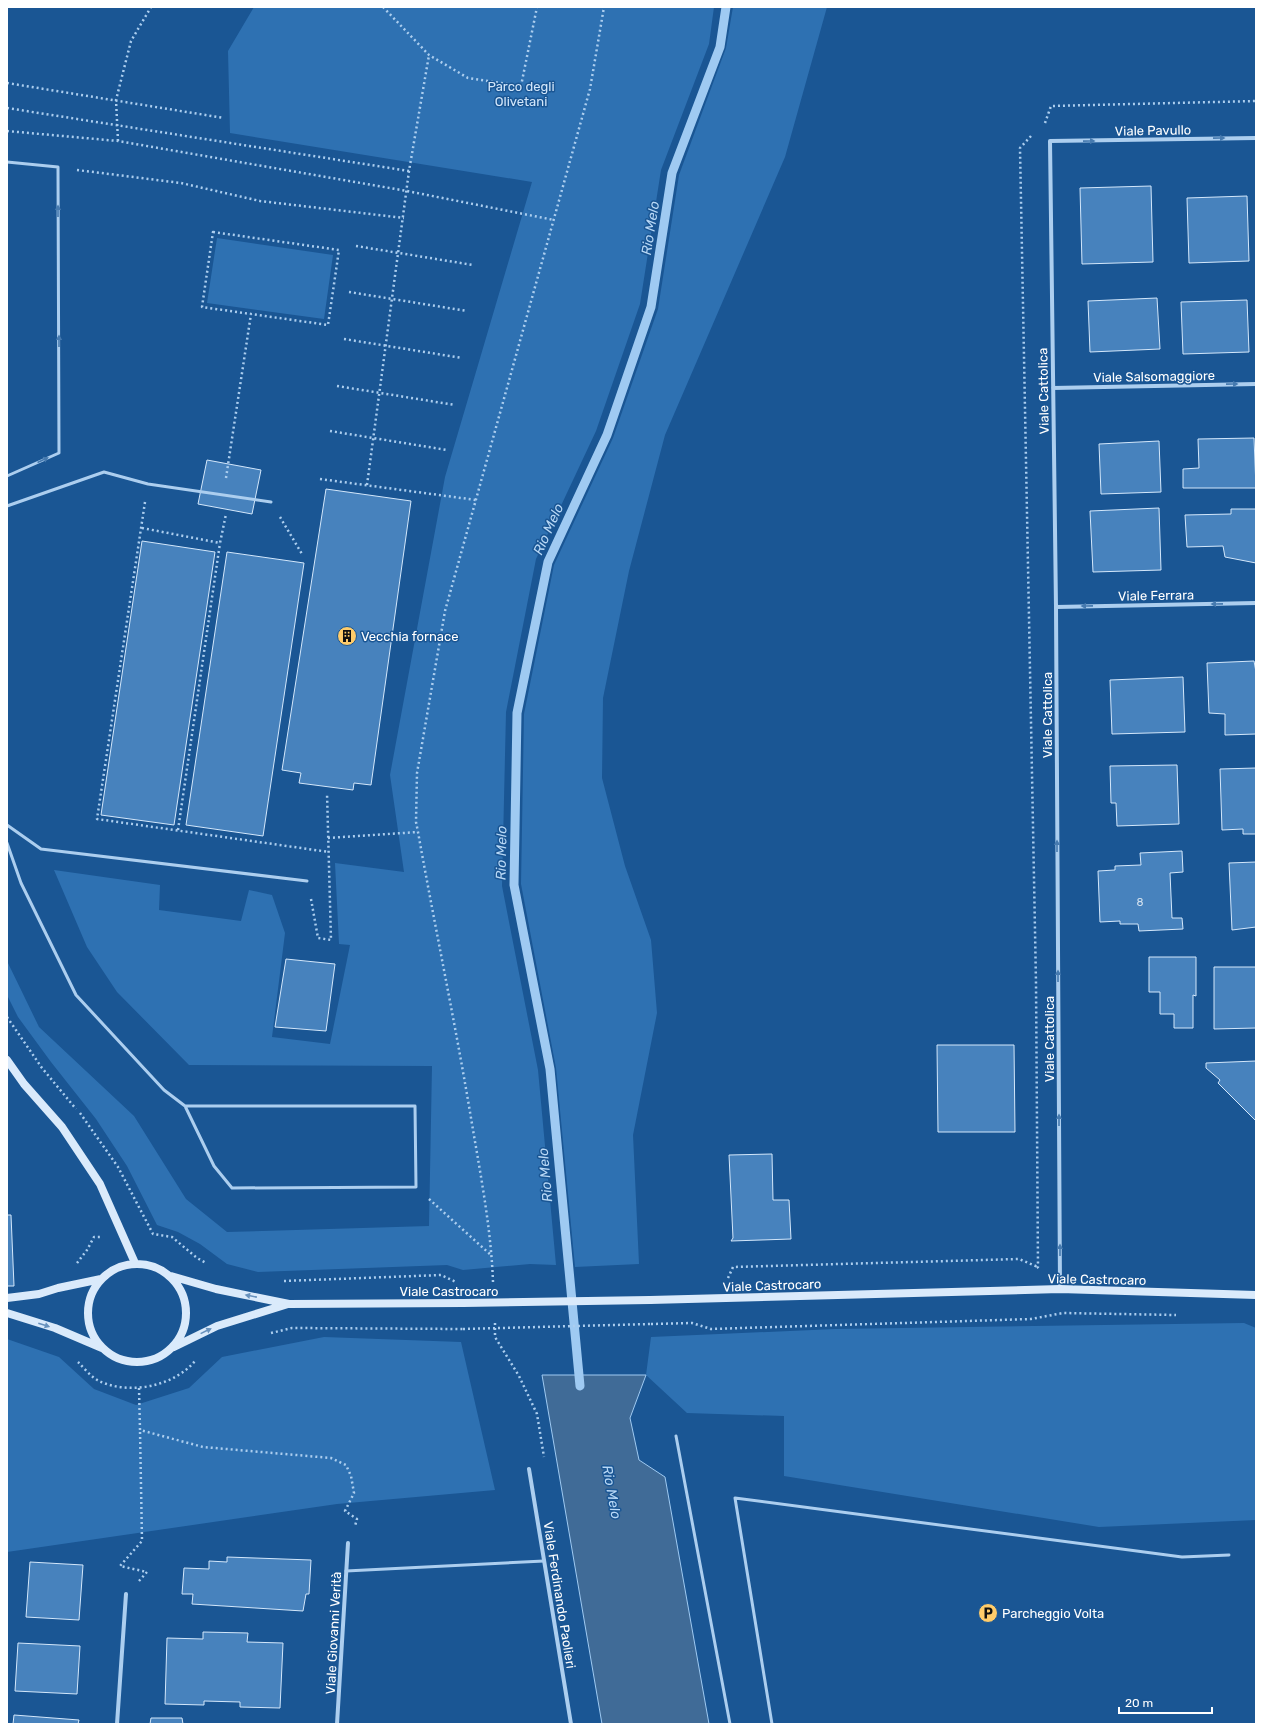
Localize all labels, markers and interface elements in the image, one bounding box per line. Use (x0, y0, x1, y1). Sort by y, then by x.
park label: Parco degli Olivetani (487, 79, 555, 109)
street label: Viale Pavullo (1115, 122, 1191, 139)
one-way arrow (1213, 135, 1225, 142)
one-way arrow (1083, 138, 1096, 144)
water label: Rio Melo (638, 200, 663, 256)
one-way arrow (55, 204, 61, 217)
one-way arrow (56, 334, 62, 347)
street label: Viale Cattolica (1035, 348, 1052, 434)
street label: Viale Salsomaggiore (1093, 368, 1215, 386)
one-way arrow (1226, 381, 1239, 387)
one-way arrow (37, 457, 48, 463)
water label: Rio Melo (530, 501, 567, 558)
street label: Viale Ferrara (1118, 587, 1194, 604)
one-way arrow (1210, 601, 1223, 607)
one-way arrow (1080, 603, 1093, 609)
building icon: Vecchia fornace (336, 625, 358, 647)
place label: Vecchia fornace (361, 629, 458, 644)
street label: Viale Cattolica (1040, 672, 1055, 758)
water label: Rio Melo (493, 826, 510, 880)
one-way arrow (1054, 840, 1061, 852)
house number: 8 (1137, 896, 1144, 909)
one-way arrow (1055, 969, 1061, 982)
street label: Viale Cattolica (1042, 996, 1057, 1082)
one-way arrow (1056, 1113, 1062, 1126)
water label: Rio Melo (535, 1147, 556, 1203)
one-way arrow (1057, 1243, 1063, 1256)
street label: Viale Castrocaro (1047, 1271, 1147, 1288)
street label: Viale Castrocaro (722, 1276, 822, 1295)
street label: Viale Castrocaro (400, 1284, 498, 1299)
one-way arrow (245, 1292, 257, 1298)
one-way arrow (38, 1322, 50, 1328)
one-way arrow (200, 1328, 212, 1334)
water label: Rio Melo (598, 1464, 625, 1520)
street label: Viale Ferdinando Paolieri (540, 1520, 579, 1670)
street label: Viale Giovanni Verità (323, 1571, 344, 1695)
parking icon: Parcheggio Volta (977, 1602, 999, 1624)
place label: Parcheggio Volta (1002, 1606, 1104, 1622)
scale bar (1119, 1689, 1212, 1715)
text: 20 m (1125, 1696, 1153, 1710)

